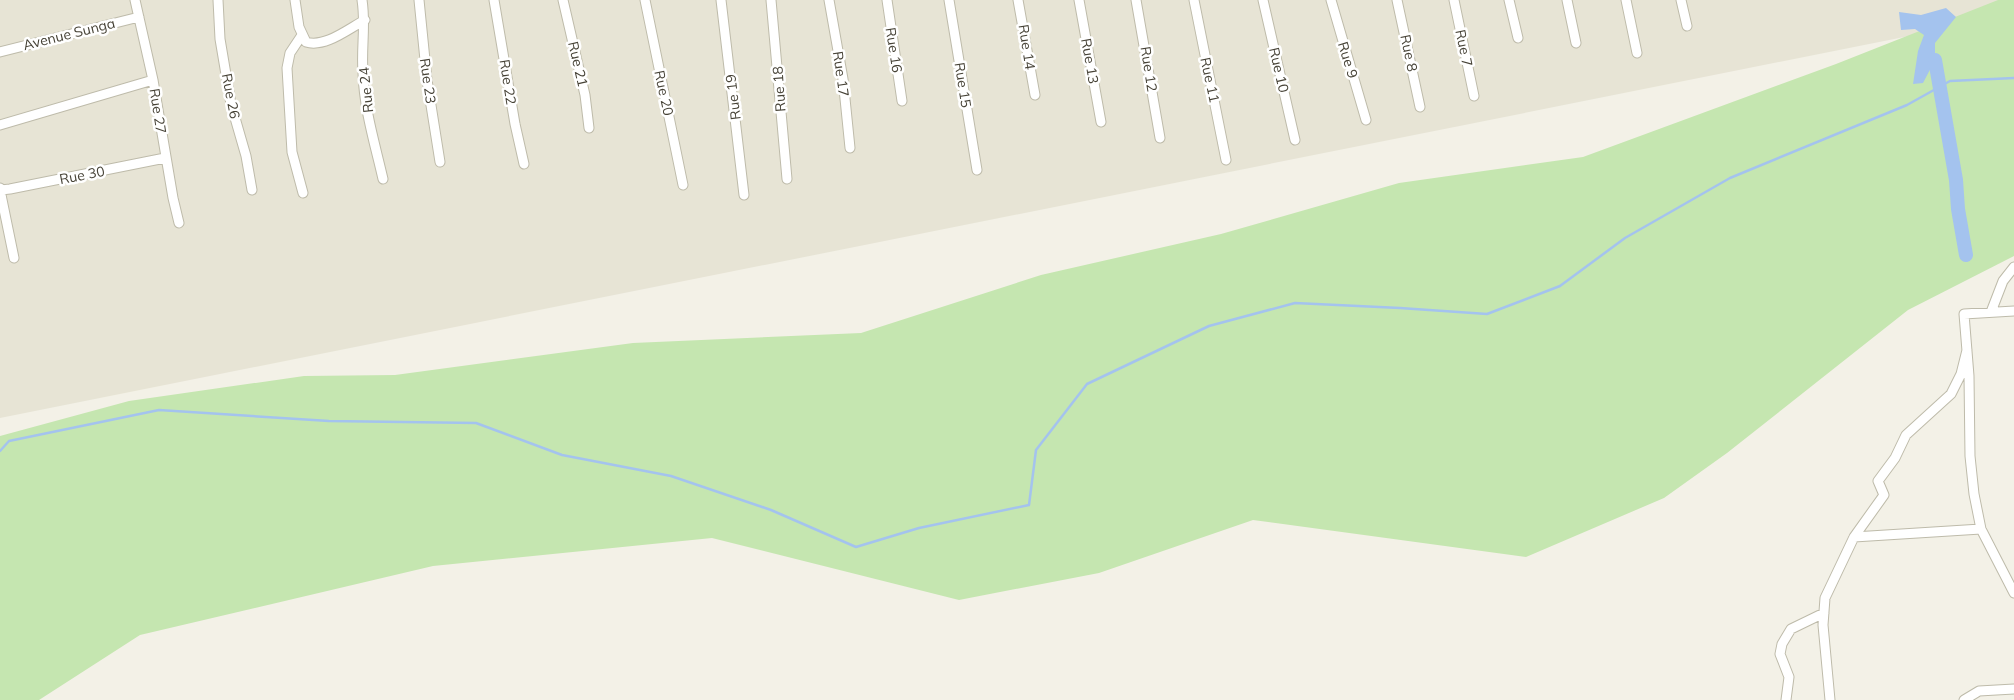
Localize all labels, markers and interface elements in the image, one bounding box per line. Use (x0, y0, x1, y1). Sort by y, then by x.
street label: Avenue Sunga (21, 14, 117, 54)
street label: Rue 14 (1015, 23, 1040, 72)
street label: Rue 16 (882, 26, 906, 74)
street label: Rue 7 (1451, 28, 1477, 68)
street label: Rue 8 (1396, 33, 1422, 73)
street label: Rue 13 (1077, 37, 1103, 85)
street label: Rue 9 (1334, 39, 1362, 81)
street label: Rue 21 (564, 40, 592, 88)
street label: Rue 12 (1137, 45, 1161, 93)
street label: Rue 10 (1265, 46, 1293, 94)
street label: Rue 17 (829, 50, 853, 98)
street label: Rue 11 (1196, 56, 1224, 104)
street label: Rue 23 (416, 57, 440, 105)
street label: Rue 22 (496, 58, 520, 106)
street label: Rue 15 (951, 61, 975, 109)
street label: Rue 24 (355, 66, 377, 114)
street label: Rue 18 (768, 66, 790, 112)
street label: Rue 20 (650, 69, 678, 117)
street label: Rue 26 (218, 72, 244, 120)
street label: Rue 19 (721, 73, 745, 121)
street label: Rue 27 (146, 87, 170, 135)
street label: Rue 30 (58, 162, 106, 188)

